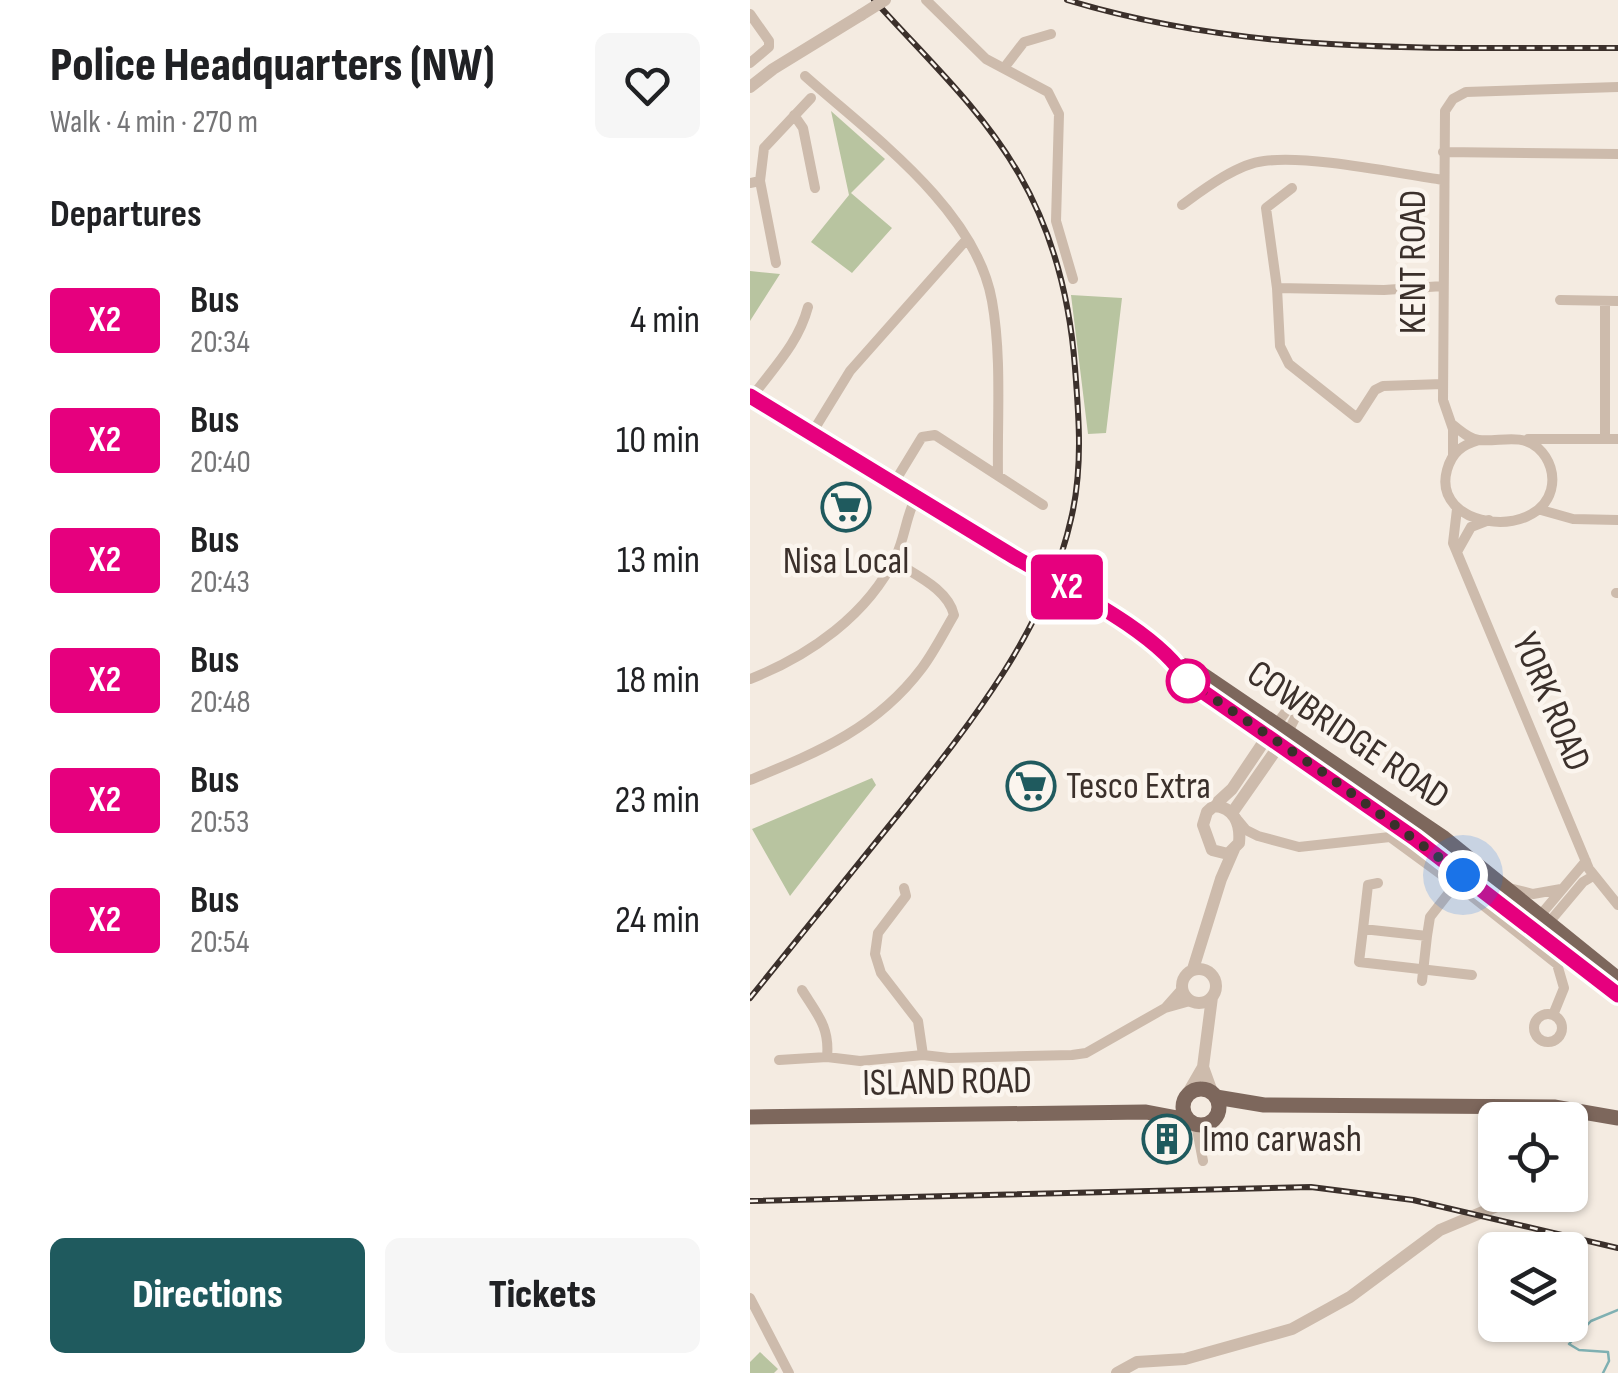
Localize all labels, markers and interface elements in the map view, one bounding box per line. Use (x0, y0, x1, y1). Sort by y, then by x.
button: heart (595, 33, 700, 138)
text: Police Headquarters (NW) (50, 37, 495, 94)
text: Walk · 4 min · 270 m (50, 103, 258, 142)
street label: KENT ROAD (1391, 190, 1436, 334)
text: Departures (50, 192, 202, 237)
text: Bus (190, 278, 239, 323)
text: 4 min (630, 298, 700, 343)
text: X2 (89, 299, 121, 342)
text: 20:34 (190, 323, 250, 362)
text: Bus (190, 398, 239, 443)
text: 10 min (616, 418, 700, 463)
text: X2 (89, 419, 121, 462)
text: 20:40 (190, 443, 251, 482)
supermarket icon: Nisa Local (820, 481, 872, 533)
text: Bus (190, 518, 239, 563)
text: 13 min (617, 538, 700, 583)
text: X2 (89, 539, 121, 582)
place label: Nisa Local (783, 539, 909, 584)
line badge: X2 (1022, 554, 1112, 620)
text: 20:43 (190, 563, 250, 602)
text: X2 (1051, 566, 1083, 609)
street label: YORK ROAD (1502, 626, 1600, 778)
text: Bus (190, 638, 239, 683)
street label: COWBRIDGE ROAD (1238, 651, 1458, 819)
text: 18 min (616, 658, 700, 703)
text: X2 (89, 659, 121, 702)
unlabelled marker (1167, 660, 1209, 702)
text: 20:48 (190, 683, 251, 722)
text: Bus (190, 758, 239, 803)
supermarket icon: Tesco Extra (1005, 760, 1057, 812)
place label: Tesco Extra (1066, 764, 1211, 809)
text: 23 min (615, 778, 700, 823)
text: X2 (89, 779, 121, 822)
text: 20:53 (190, 803, 249, 842)
your location (1438, 850, 1488, 900)
text: Bus (190, 878, 239, 923)
text: 24 min (615, 898, 700, 943)
text: X2 (89, 899, 121, 942)
text: 20:54 (190, 923, 249, 962)
street label: ISLAND ROAD (862, 1058, 1032, 1106)
map controls (1478, 1102, 1588, 1342)
button: locate (1478, 1102, 1588, 1212)
building icon: Imo carwash (1141, 1113, 1193, 1165)
place label: Imo carwash (1202, 1117, 1362, 1162)
button: layers (1478, 1232, 1588, 1342)
button: Directions (50, 1238, 365, 1353)
button: Tickets (385, 1238, 700, 1353)

